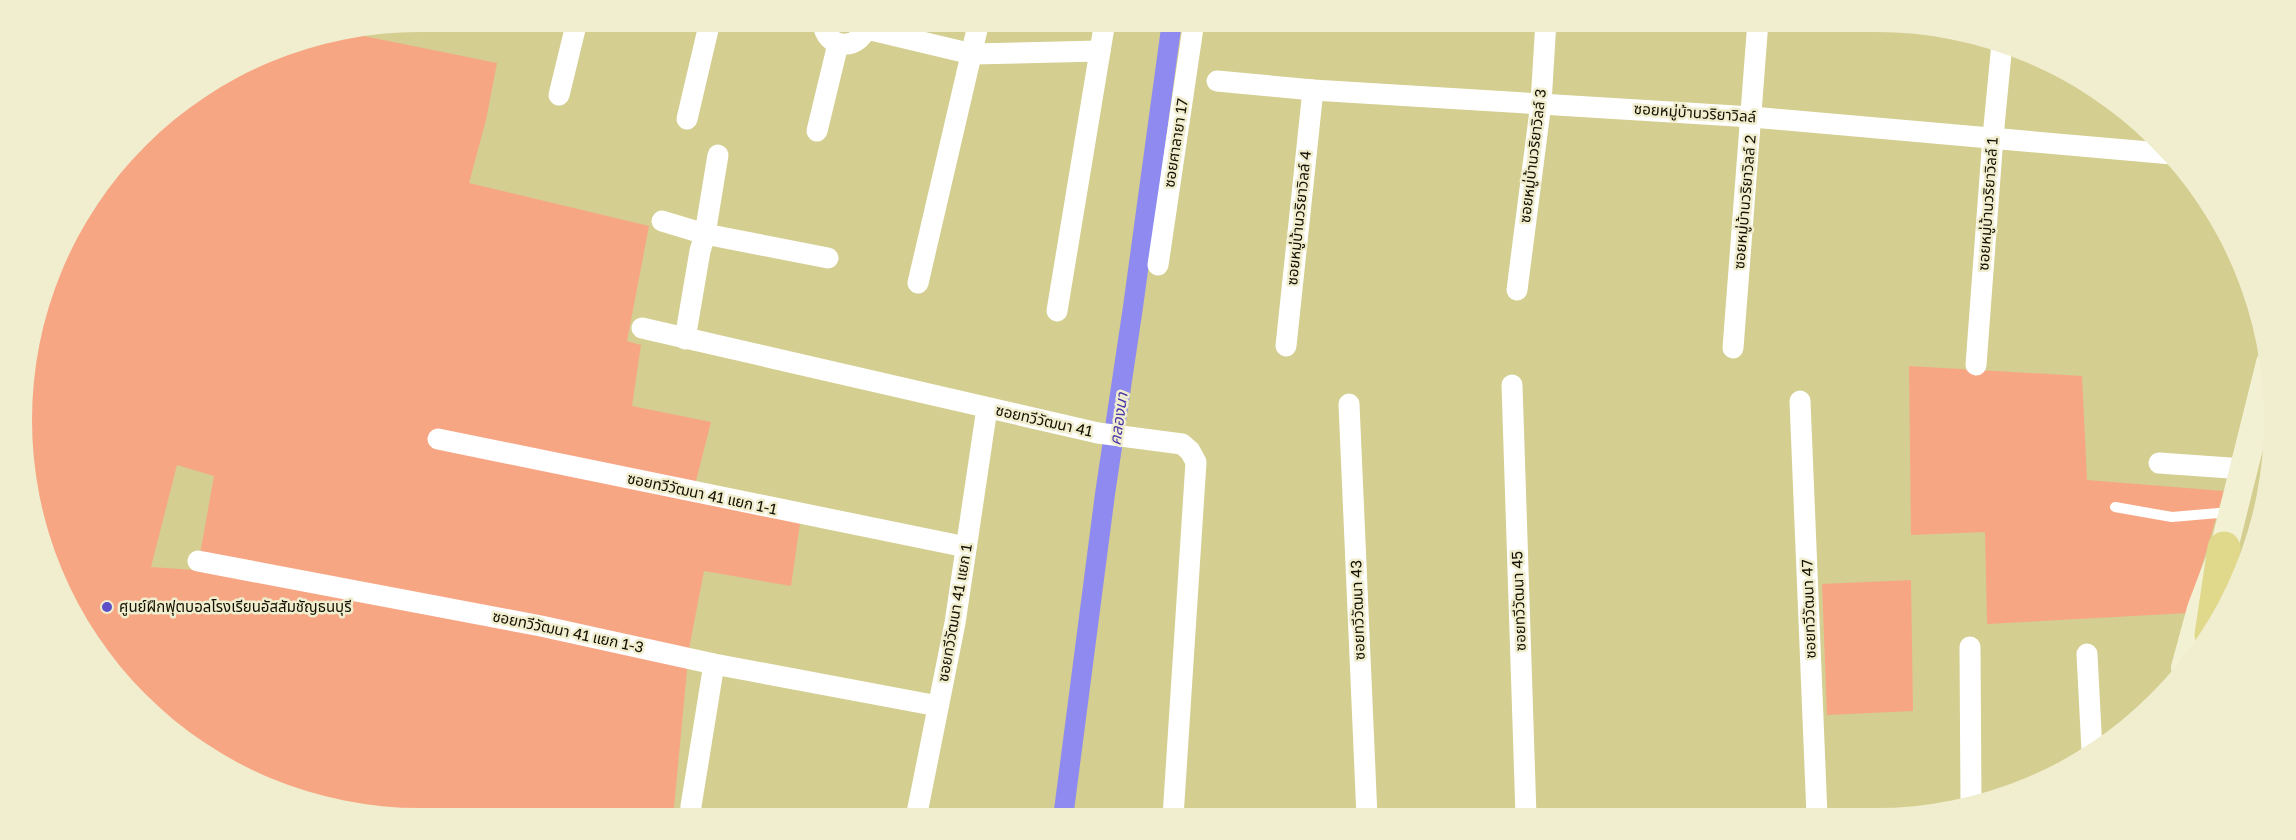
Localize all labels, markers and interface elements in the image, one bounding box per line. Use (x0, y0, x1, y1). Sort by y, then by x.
street label: ซอยหมู่บ้านวริยาวิลล์ 3 (1515, 88, 1550, 224)
street label: ซอยศาลายา 17 (1159, 97, 1191, 189)
street label: ซอยหมู่บ้านวริยาวิลล์ (1633, 99, 1757, 126)
street label: ซอยหมู่บ้านวริยาวิลล์ 2 (1729, 134, 1760, 270)
street label: ซอยหมู่บ้านวริยาวิลล์ 1 (1973, 137, 2002, 271)
street label: ซอยหมู่บ้านวริยาวิลล์ 4 (1282, 150, 1315, 286)
water label: คลองนา (1104, 390, 1132, 447)
street label: ซอยทวีวัฒนา 41 (994, 400, 1094, 440)
street label: ซอยทวีวัฒนา 41 แยก 1-1 (626, 468, 779, 518)
street label: ซอยทวีวัฒนา 41 แยก 1 (933, 543, 975, 683)
street label: ซอยทวีวัฒนา 45 (1507, 551, 1529, 651)
street label: ซอยทวีวัฒนา 47 (1797, 559, 1819, 659)
street label: ซอยทวีวัฒนา 43 (1346, 560, 1368, 660)
place label: ศูนย์ฝึกฟุตบอลโรงเรียนอัสสัมชัญธนบุรี (119, 597, 351, 616)
marker: ศูนย์ฝึกฟุตบอลโรงเรียนอัสสัมชัญธนบุรี (100, 600, 114, 614)
street label: ซอยทวีวัฒนา 41 แยก 1-3 (491, 606, 645, 656)

